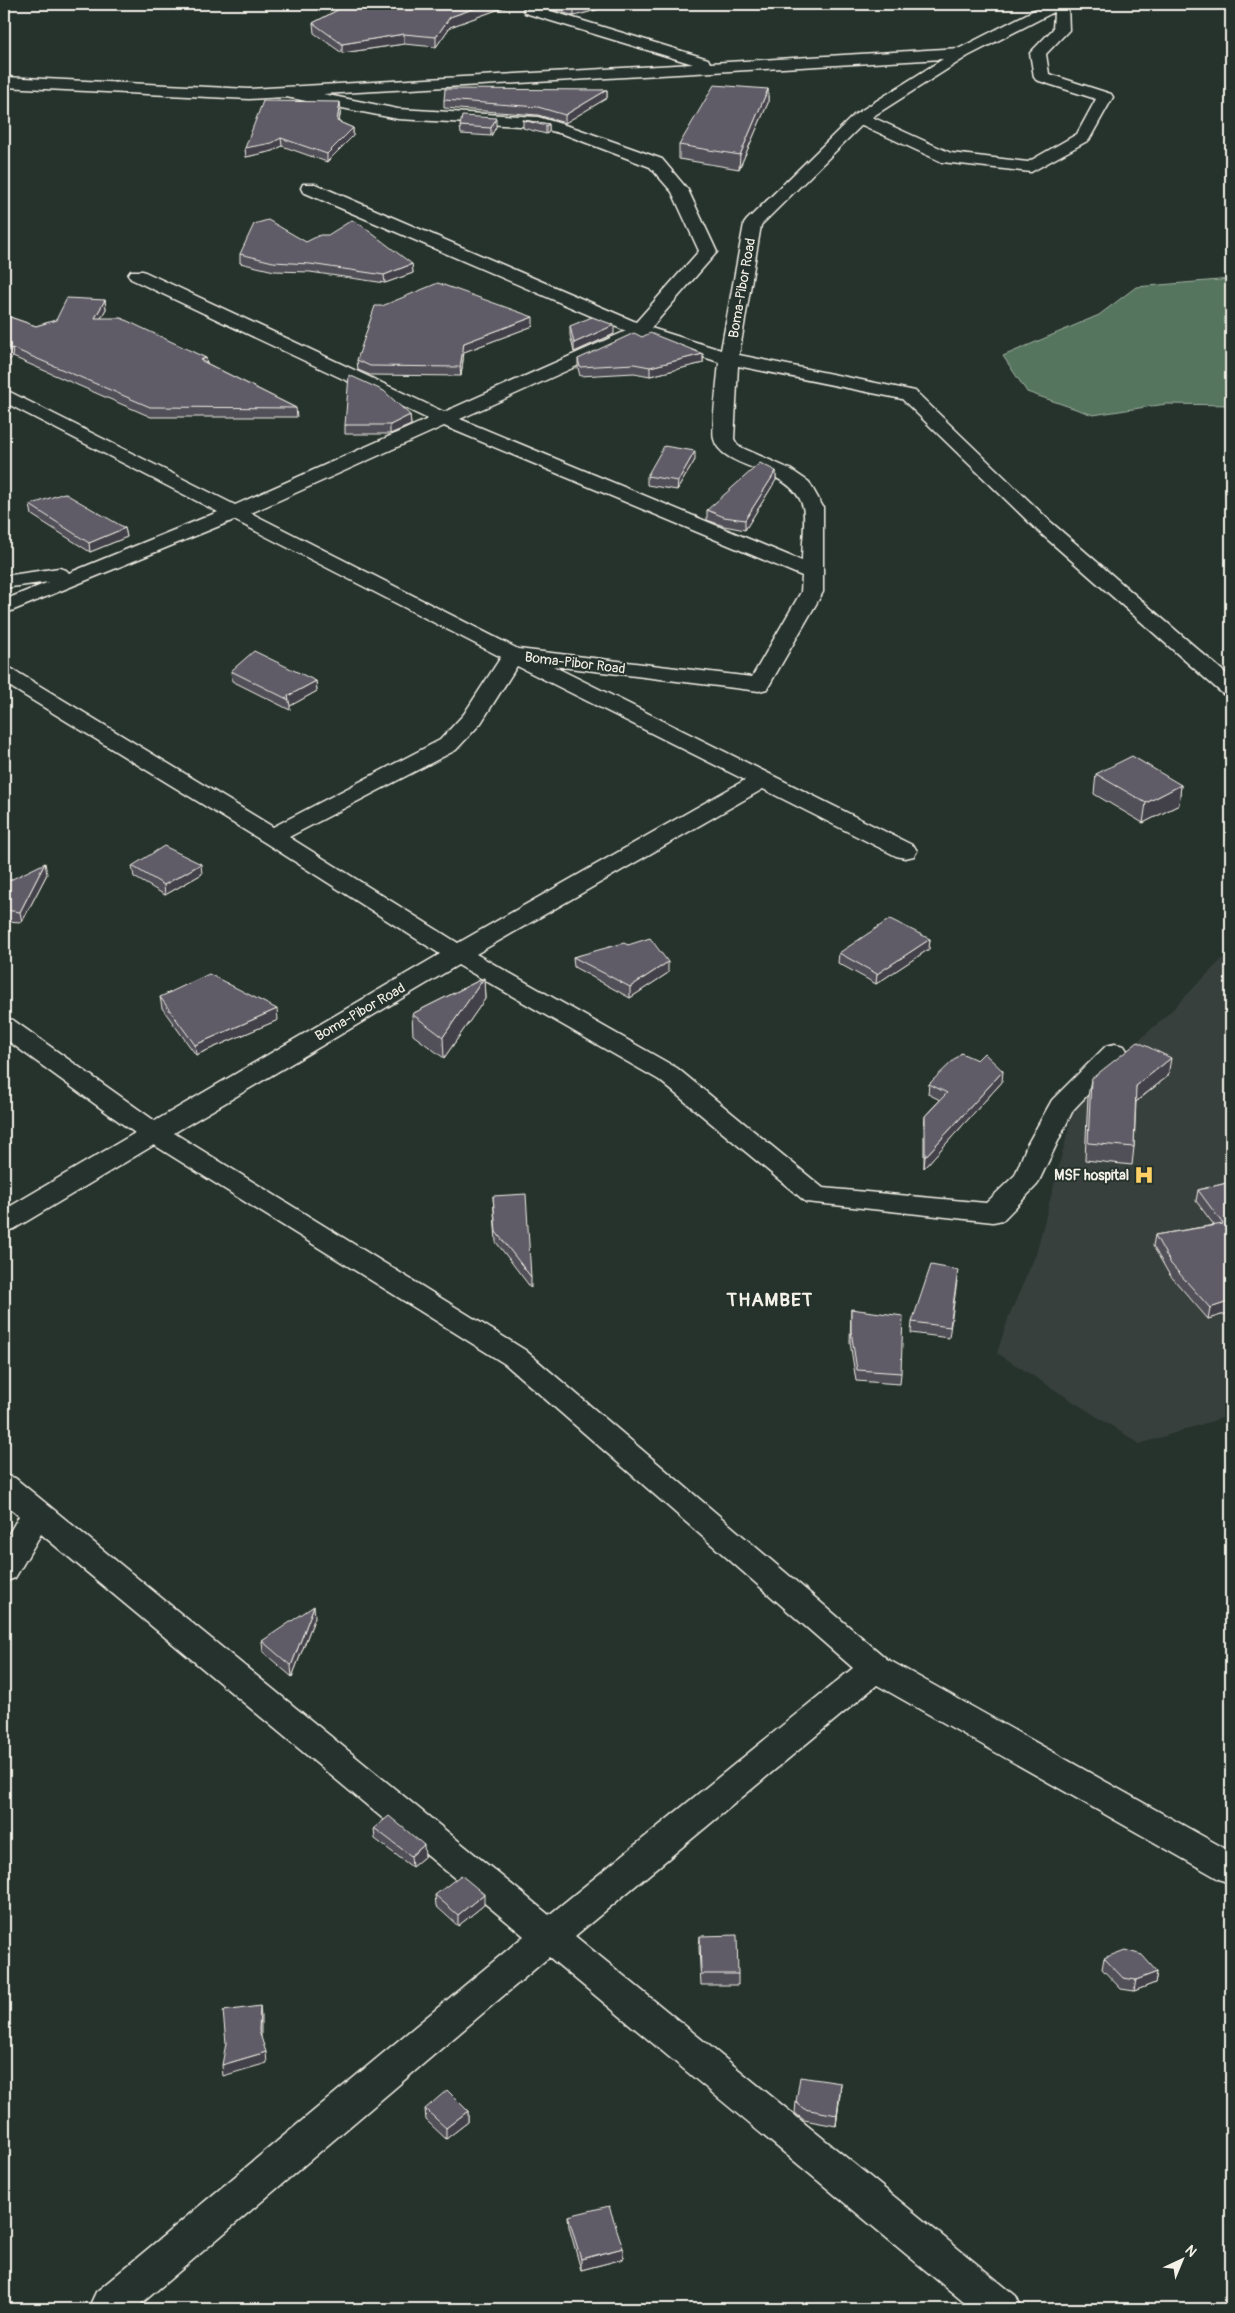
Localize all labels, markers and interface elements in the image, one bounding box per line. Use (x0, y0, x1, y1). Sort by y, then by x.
street label: Boma-Pibor Road (725, 237, 759, 339)
street label: Boma-Pibor Road (524, 648, 626, 678)
street label: Boma-Pibor Road (312, 979, 408, 1045)
hospital icon: MSF hospital (1133, 1164, 1155, 1186)
place label: MSF hospital (1054, 1167, 1129, 1184)
district label: THAMBET (726, 1288, 813, 1312)
north arrow (1158, 2236, 1208, 2286)
text: N (1181, 2242, 1200, 2260)

